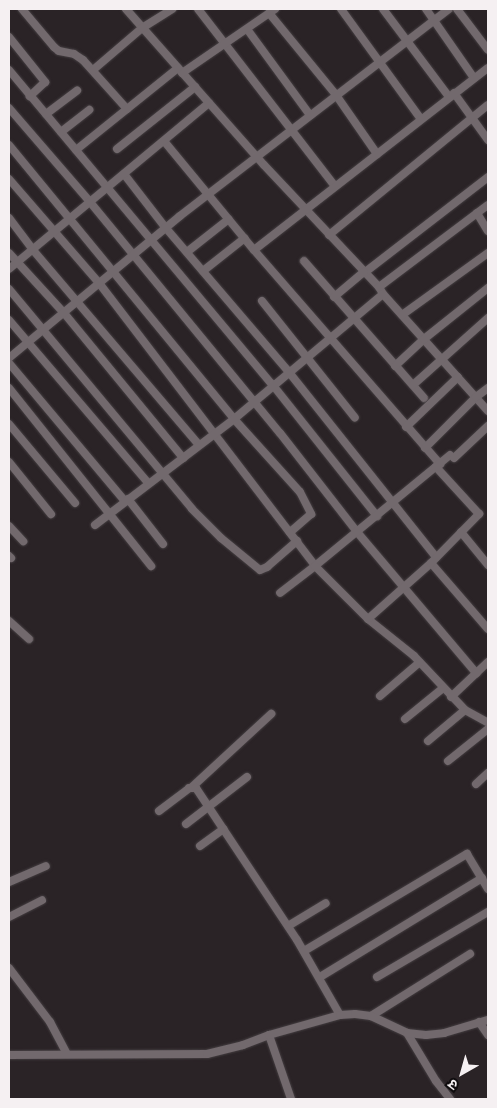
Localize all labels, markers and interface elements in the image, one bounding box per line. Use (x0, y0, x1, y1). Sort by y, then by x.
north arrow (437, 1048, 487, 1098)
text: उ (444, 1075, 462, 1094)

